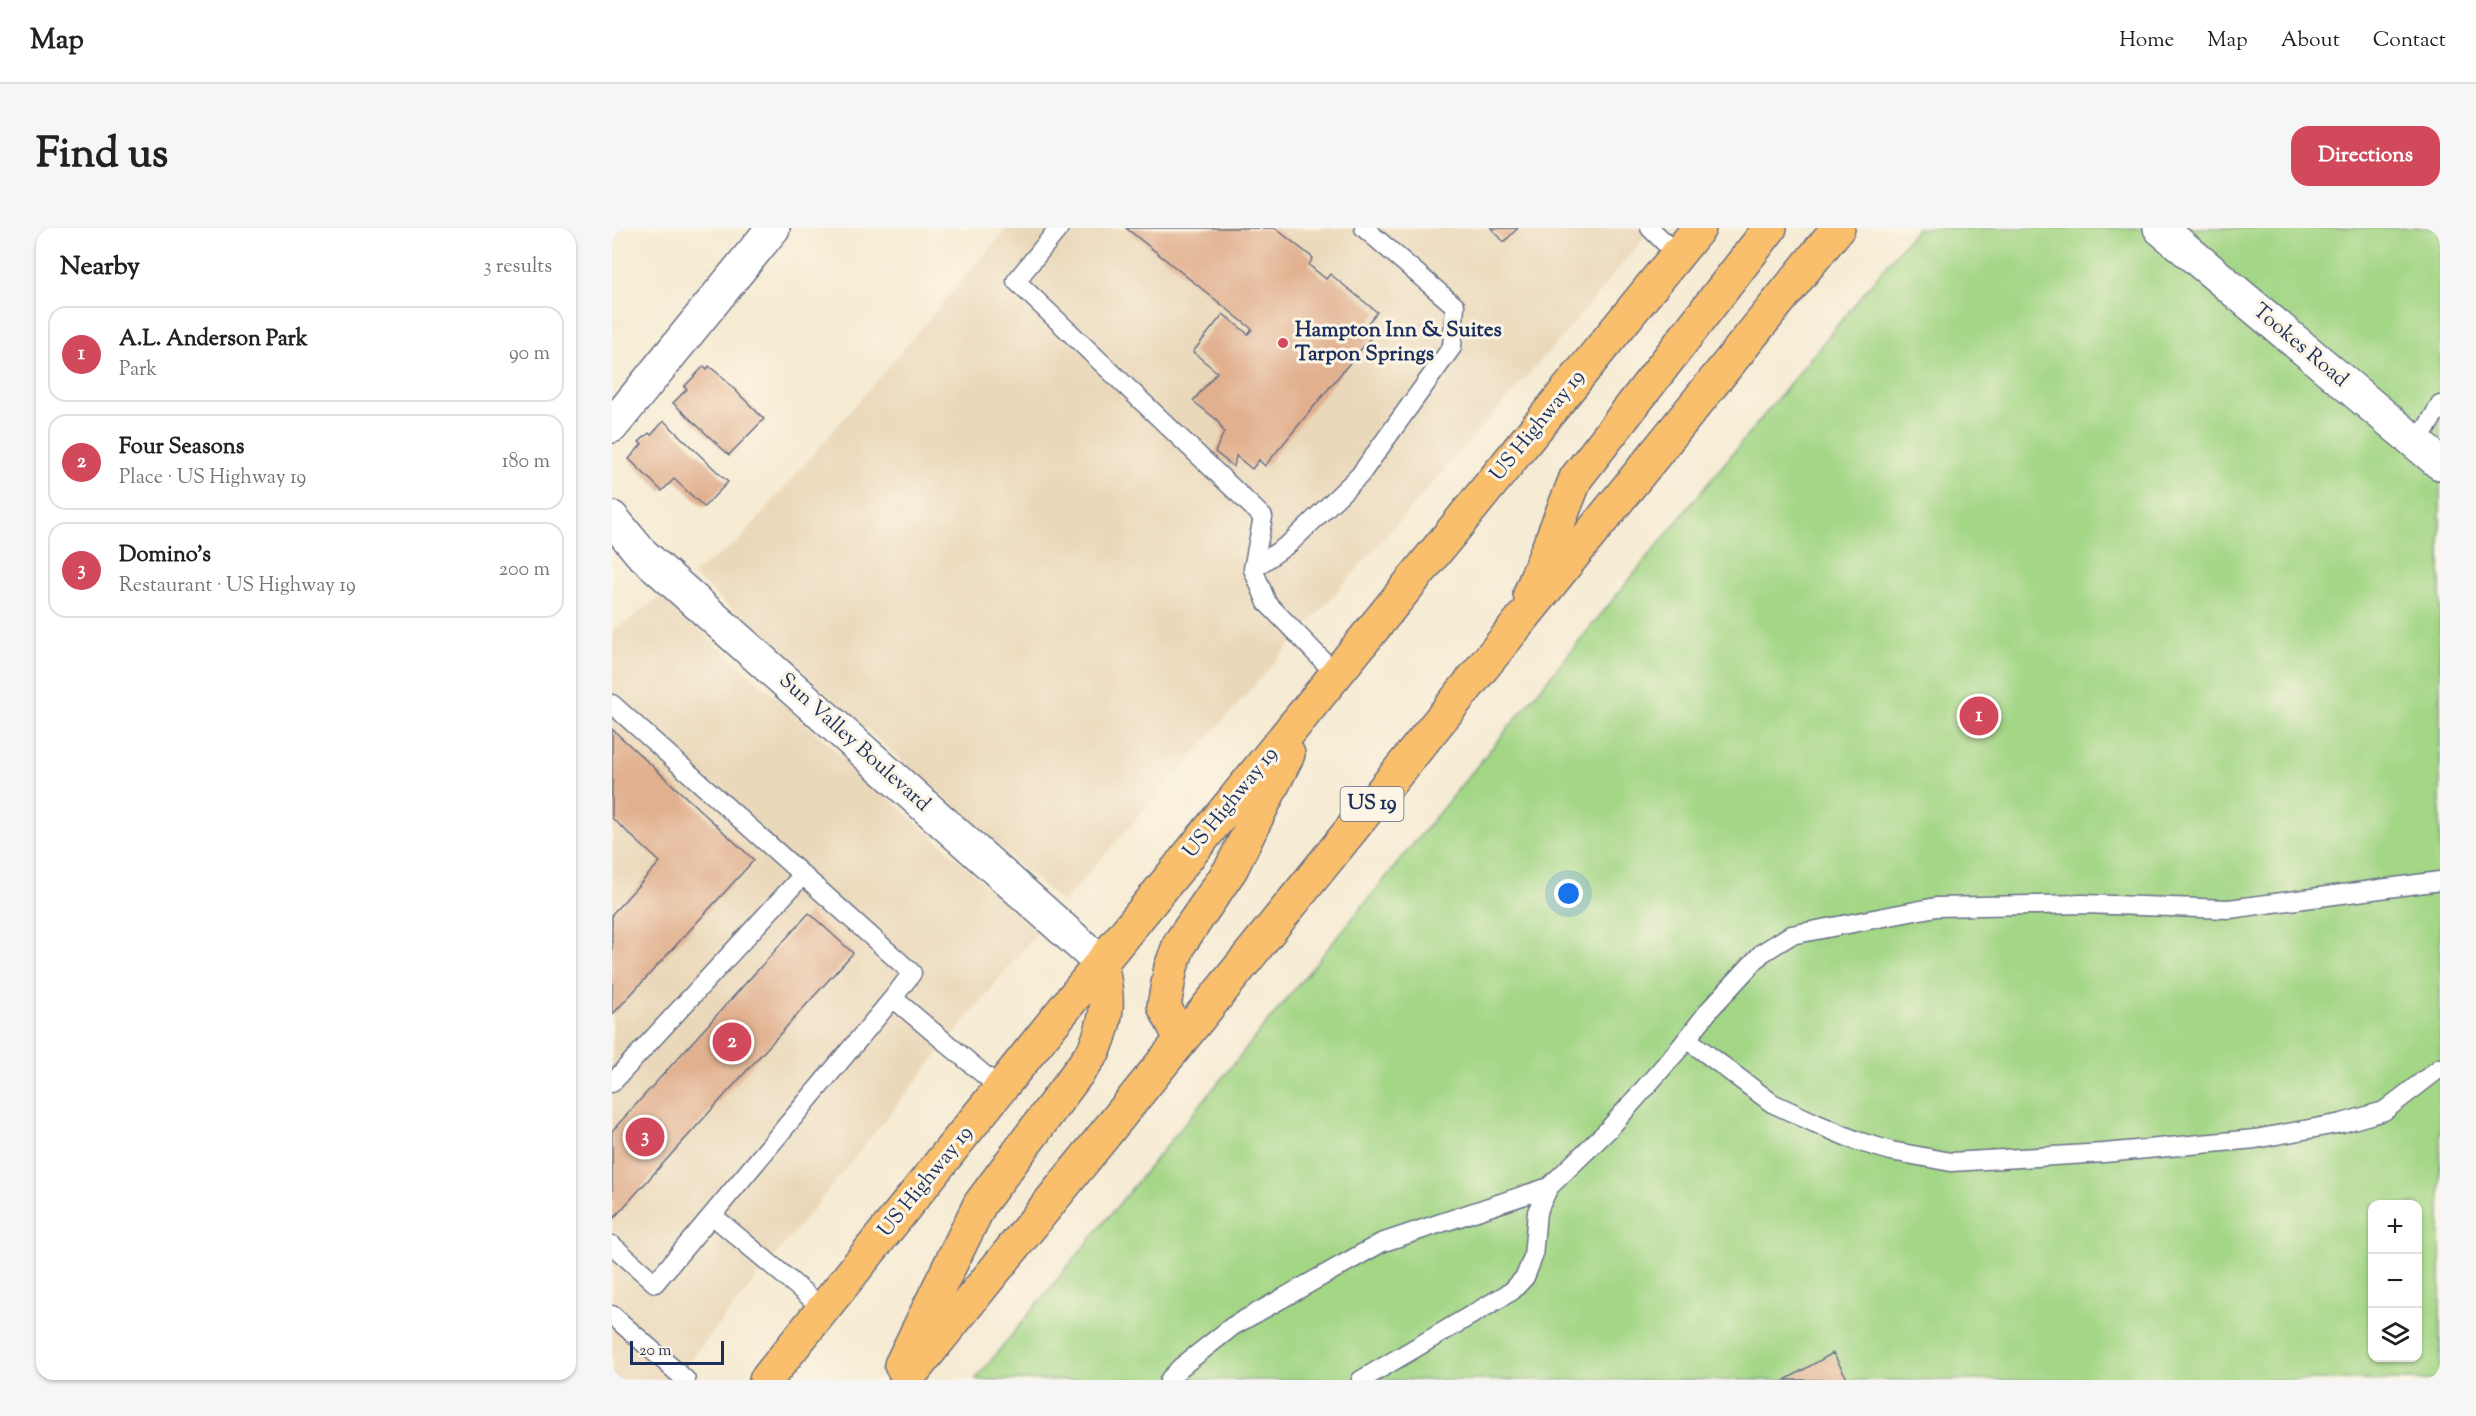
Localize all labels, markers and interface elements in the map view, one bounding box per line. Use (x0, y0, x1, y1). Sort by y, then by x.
text: Map (30, 21, 84, 61)
text: Home (2119, 26, 2174, 56)
text: Map (2207, 26, 2248, 56)
text: About (2281, 26, 2340, 56)
text: Contact (2373, 26, 2446, 56)
text: Find us (36, 126, 168, 186)
button: Directions (2291, 126, 2440, 186)
text: Nearby (60, 249, 140, 286)
text: 3 results (483, 253, 552, 282)
street label: Tookes Road (2246, 297, 2354, 395)
place label: Hampton Inn & Suites Tarpon Springs (1295, 316, 1502, 370)
text: A.L. Anderson Park (119, 324, 308, 356)
marker: Hampton Inn & Suites Tarpon Springs (1276, 336, 1290, 350)
text: 1 (78, 340, 85, 369)
text: 90 m (509, 340, 550, 369)
text: Park (119, 356, 157, 385)
street label: US Highway 19 (1484, 364, 1592, 488)
text: Four Seasons (119, 432, 244, 464)
text: 2 (77, 448, 86, 477)
text: 180 m (502, 448, 550, 477)
text: Place · US Highway 19 (119, 464, 306, 493)
text: Domino's (119, 540, 211, 572)
text: 3 (77, 556, 86, 585)
text: 200 m (499, 556, 550, 585)
text: Restaurant · US Highway 19 (119, 572, 356, 601)
street label: Sun Valley Boulevard (772, 667, 937, 819)
pin: 1 (1960, 694, 1998, 738)
street label: US Highway 19 (1177, 741, 1285, 865)
road number: US 19 (1340, 787, 1404, 821)
your location (1554, 879, 1583, 908)
pin: 2 (712, 1020, 752, 1064)
pin: 3 (626, 1114, 664, 1160)
street label: US Highway 19 (872, 1120, 980, 1244)
map controls (2368, 1200, 2422, 1362)
button: + (2368, 1200, 2422, 1254)
button: − (2368, 1254, 2422, 1308)
button: layers (2368, 1308, 2422, 1362)
scale bar (630, 1338, 724, 1366)
text: 20 m (639, 1340, 672, 1363)

